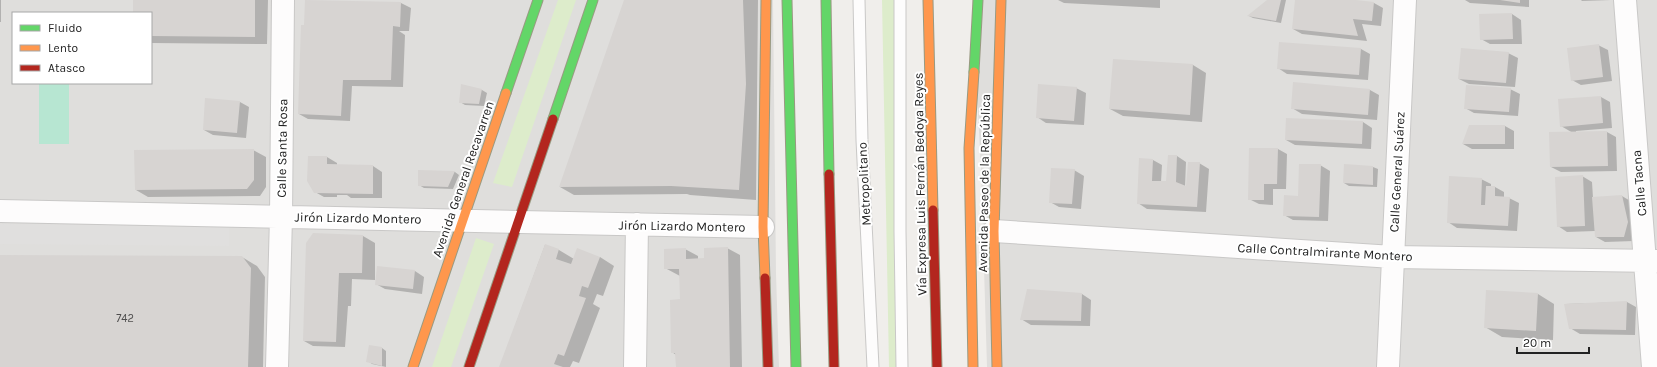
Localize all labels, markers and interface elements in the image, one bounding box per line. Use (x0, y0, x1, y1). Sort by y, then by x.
legend (12, 12, 152, 84)
text: Fluido (48, 21, 82, 35)
text: Lento (48, 41, 78, 55)
text: Atasco (48, 61, 85, 75)
street label: Vía Expresa Luis Fernán Bedoya Reyes (911, 72, 929, 296)
street label: Avenida Paseo de la República (975, 94, 993, 272)
street label: Calle Santa Rosa (274, 98, 290, 198)
street label: Avenida General Recavarren (429, 99, 497, 259)
street label: Calle General Suárez (1386, 111, 1408, 233)
street label: Metropolitano (854, 142, 874, 226)
street label: Calle Tacna (1629, 149, 1649, 217)
street label: Jirón Lizardo Montero (294, 209, 422, 227)
street label: Jirón Lizardo Montero (618, 217, 746, 235)
street label: Calle Contralmirante Montero (1237, 240, 1413, 264)
house number: 742 (116, 312, 134, 325)
scale bar (1517, 329, 1589, 355)
text: 20 m (1523, 336, 1551, 350)

